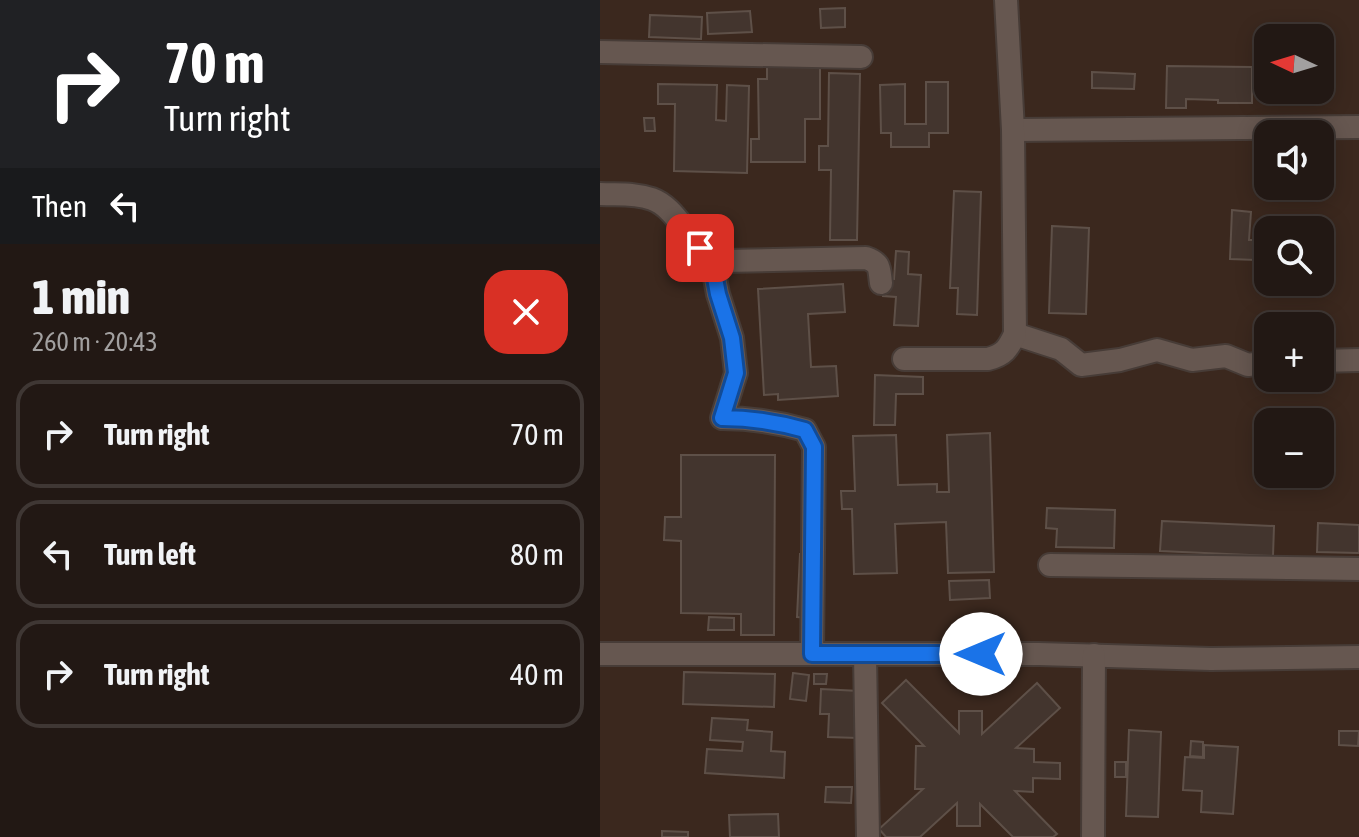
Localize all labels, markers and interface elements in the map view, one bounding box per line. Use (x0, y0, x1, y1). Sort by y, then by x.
north arrow (1254, 24, 1334, 104)
map controls (1254, 24, 1334, 488)
text: 70 m (164, 31, 265, 95)
icon: right (32, 32, 136, 136)
text: Turn right (164, 97, 291, 139)
button: sound (1254, 120, 1334, 200)
icon: left (103, 184, 147, 228)
text: Then (32, 189, 87, 223)
pin (666, 214, 734, 282)
button: search (1254, 216, 1334, 296)
icon: arrive (678, 226, 722, 270)
text: 1 min (32, 269, 130, 324)
button: close (484, 270, 568, 354)
button: + (1254, 312, 1334, 392)
text: 260 m · 20:43 (32, 327, 158, 357)
button: − (1254, 408, 1334, 488)
icon: right (36, 412, 80, 456)
text: Turn right (104, 417, 210, 451)
text: 70 m (510, 417, 564, 451)
icon: left (36, 532, 80, 576)
text: Turn left (104, 537, 196, 571)
text: 80 m (510, 537, 564, 571)
position arrow (939, 612, 1023, 696)
icon: right (36, 652, 80, 696)
text: Turn right (104, 657, 210, 691)
text: 40 m (510, 657, 564, 691)

